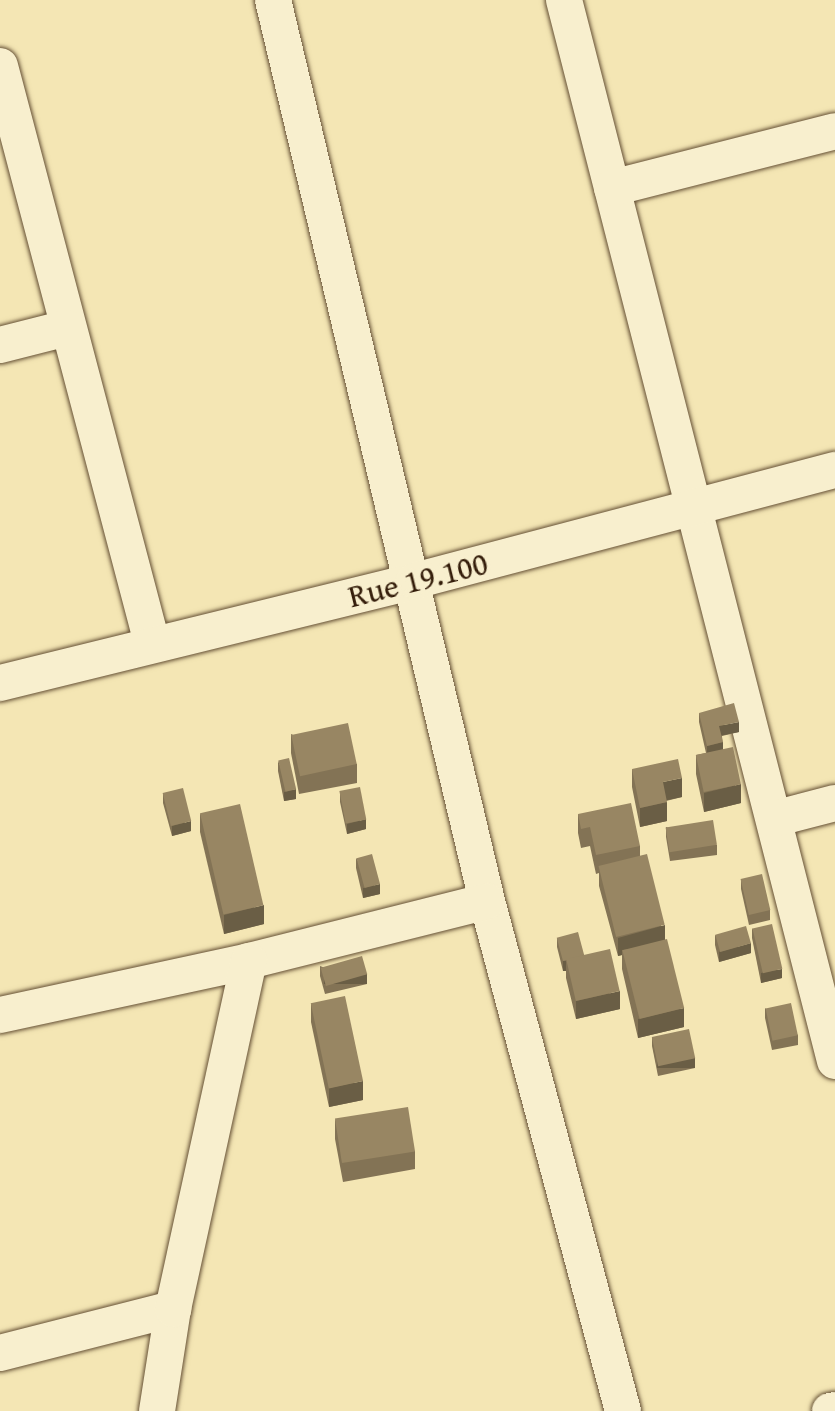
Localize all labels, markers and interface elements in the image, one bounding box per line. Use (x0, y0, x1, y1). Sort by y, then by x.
street label: Rue 19.100 (344, 544, 492, 616)

